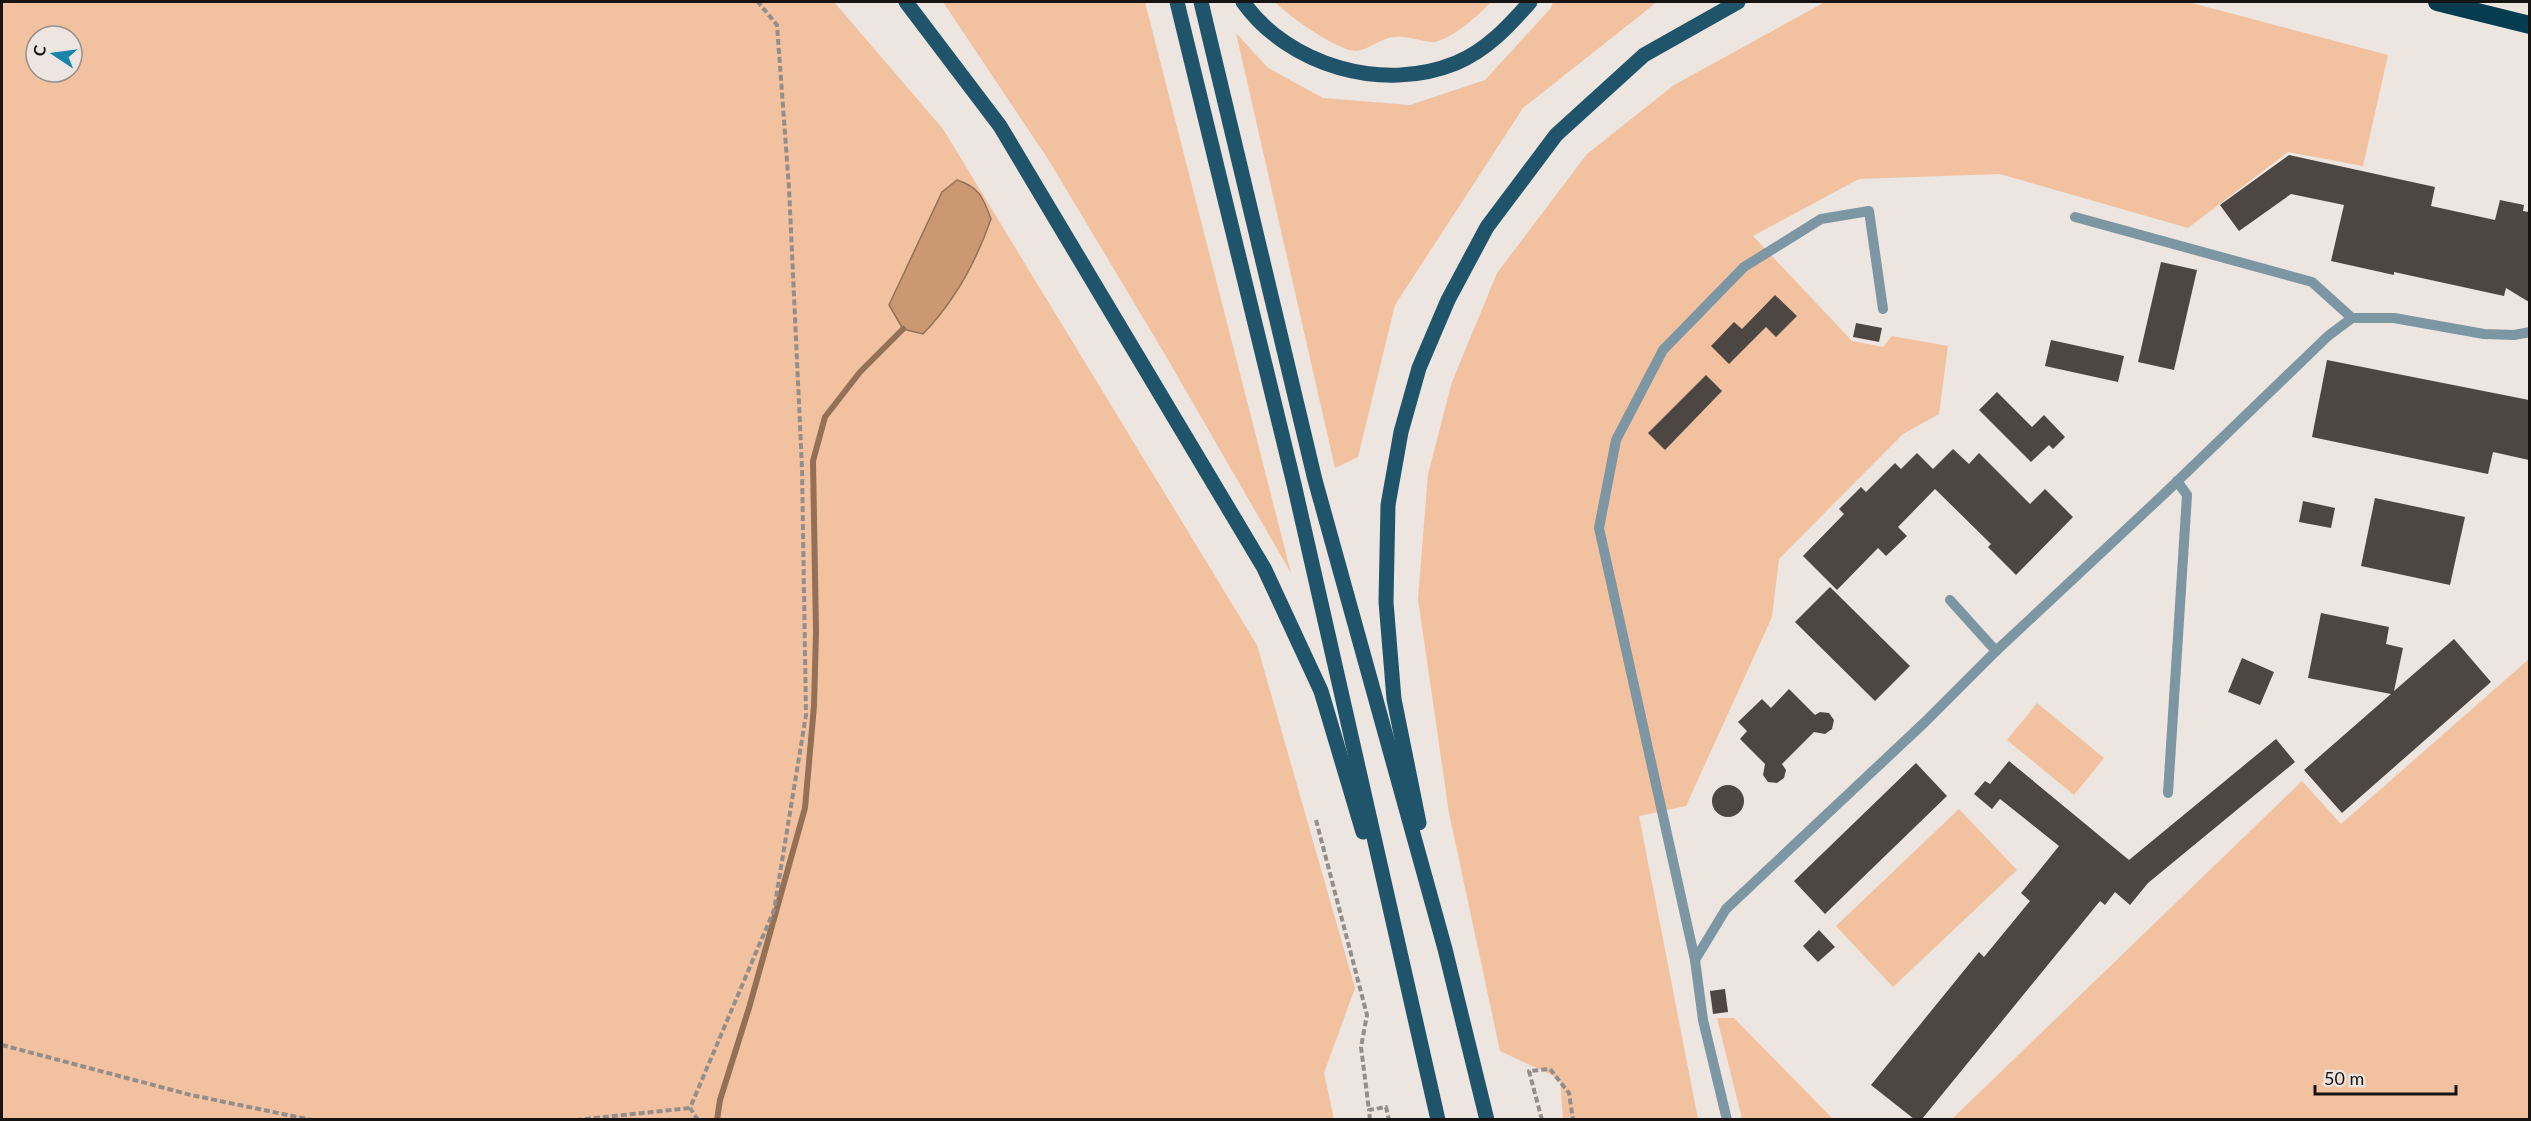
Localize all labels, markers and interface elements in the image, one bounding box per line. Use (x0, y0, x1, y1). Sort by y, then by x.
north arrow (24, 24, 84, 84)
text: С (28, 43, 49, 58)
scale bar (2315, 1058, 2456, 1096)
text: 50 m (2324, 1067, 2364, 1089)

